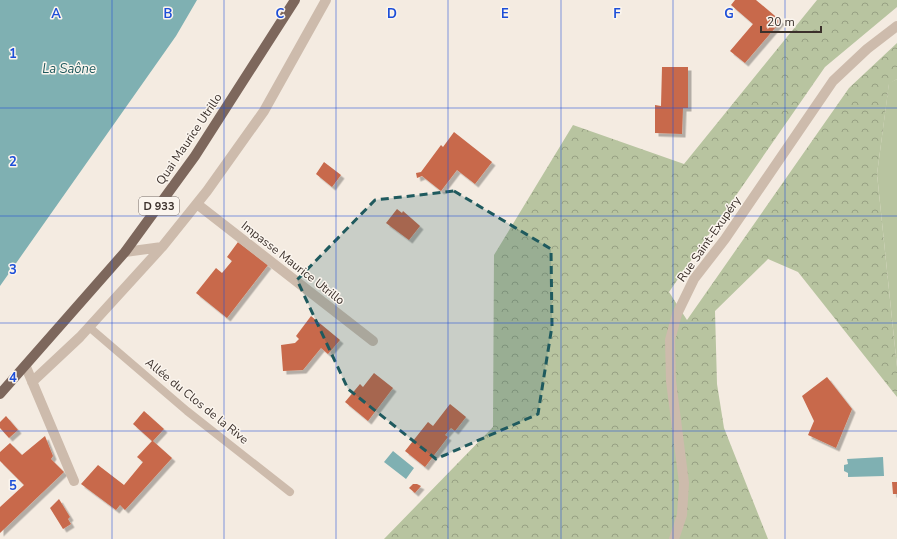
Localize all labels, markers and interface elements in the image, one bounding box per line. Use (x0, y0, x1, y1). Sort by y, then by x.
text: A (51, 5, 61, 23)
text: B (164, 5, 173, 23)
text: C (276, 5, 285, 23)
text: D (387, 5, 397, 23)
text: E (501, 5, 509, 23)
text: F (613, 5, 621, 23)
text: G (724, 5, 734, 23)
scale bar (761, 8, 821, 34)
text: 20 m (767, 14, 795, 30)
text: 1 (9, 45, 17, 63)
water label: La Saône (42, 60, 96, 78)
street label: Quai Maurice Utrillo (152, 90, 226, 188)
text: 2 (9, 153, 17, 171)
street label: Rue Saint-Exupéry (673, 192, 745, 285)
road number: D 933 (139, 197, 179, 215)
street label: Impasse Maurice Utrillo (238, 218, 348, 309)
text: 3 (9, 261, 17, 279)
street label: Allée du Clos de la Rive (142, 354, 252, 448)
text: 4 (9, 369, 17, 387)
text: 5 (9, 477, 17, 495)

